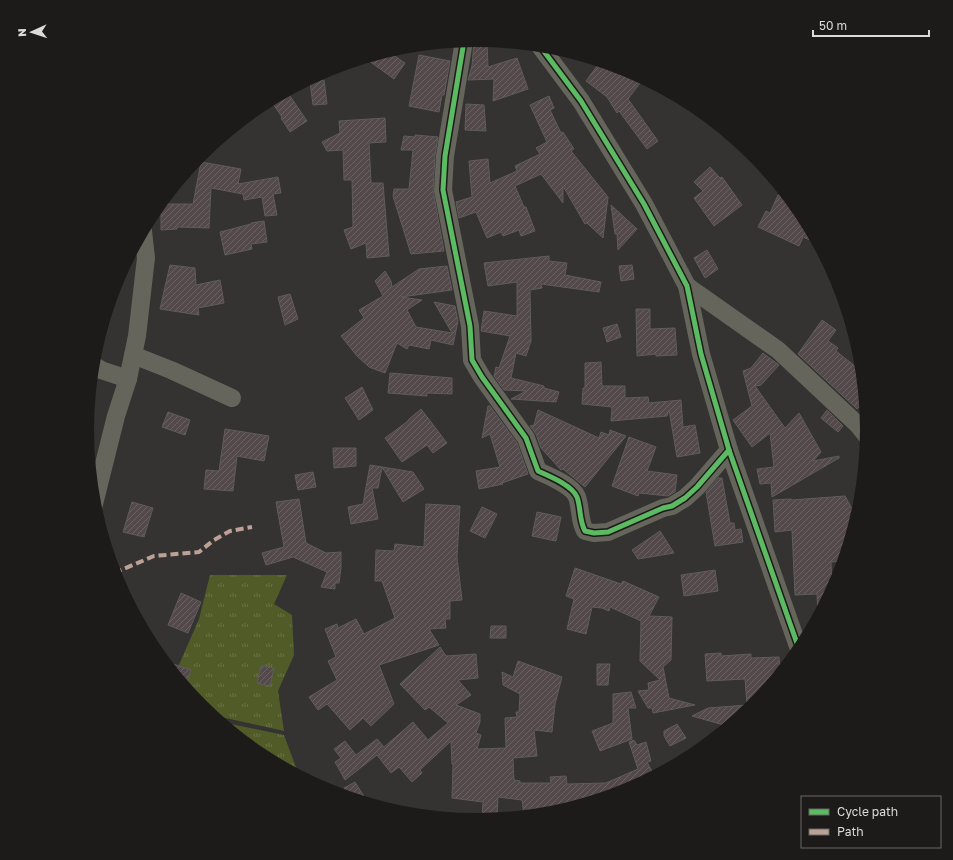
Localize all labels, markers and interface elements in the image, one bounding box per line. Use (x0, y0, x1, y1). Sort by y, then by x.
north arrow (12, 12, 52, 52)
scale bar (813, 12, 929, 38)
text: 50 m (819, 18, 847, 33)
text: N (15, 28, 28, 37)
legend (801, 796, 941, 848)
text: Cycle path (837, 804, 898, 819)
text: Path (837, 824, 864, 839)

